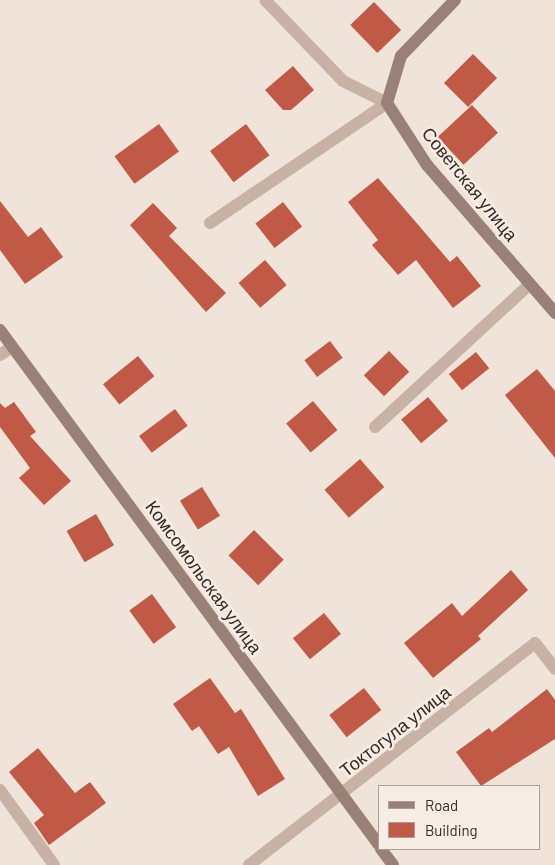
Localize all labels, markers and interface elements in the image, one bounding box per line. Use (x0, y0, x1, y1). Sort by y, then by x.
street label: Советская улица (418, 123, 522, 245)
street label: Комсомольская улица (141, 496, 267, 658)
street label: Токтогула улица (335, 681, 455, 781)
legend (378, 785, 540, 850)
text: Road (425, 796, 458, 814)
text: Building (425, 821, 478, 839)

